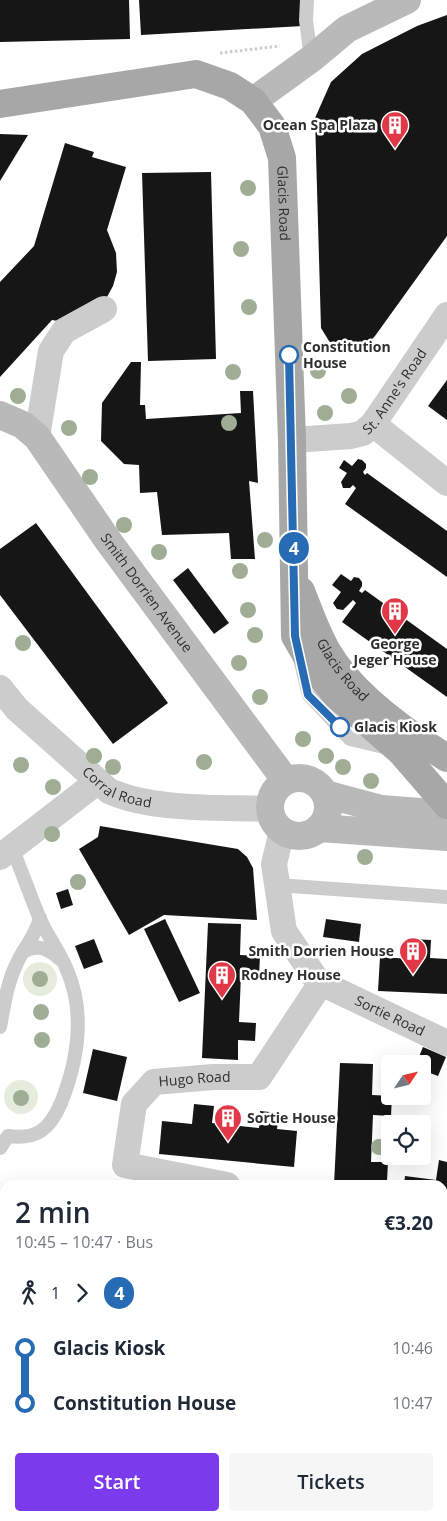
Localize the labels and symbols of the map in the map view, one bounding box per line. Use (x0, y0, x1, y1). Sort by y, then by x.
building icon: Ocean Spa Plaza (380, 110, 410, 149)
place label: Ocean Spa Plaza (263, 115, 376, 134)
street label: Glacis Road (273, 165, 295, 241)
place label: Constitution House (303, 337, 391, 372)
street label: St. Anne's Road (358, 344, 431, 438)
marker: Constitution House (279, 345, 299, 365)
street label: Smith Dorrien Avenue (97, 529, 198, 656)
line badge: 4 (278, 532, 310, 564)
building icon: George Jeger House (380, 596, 410, 635)
place label: George Jeger House (352, 634, 436, 669)
street label: Glacis Road (313, 635, 373, 705)
marker: Glacis Kiosk (330, 717, 350, 737)
place label: Glacis Kiosk (354, 717, 437, 736)
street label: Corral Road (79, 762, 153, 812)
building icon: Smith Dorrien House (398, 936, 428, 975)
place label: Smith Dorrien House (248, 941, 394, 960)
building icon: Rodney House (207, 960, 237, 999)
place label: Rodney House (241, 965, 341, 984)
street label: Sortie Road (352, 991, 428, 1040)
north arrow (381, 1055, 431, 1105)
street label: Hugo Road (158, 1067, 230, 1091)
building icon: Sortie House (213, 1103, 243, 1142)
place label: Sortie House (247, 1108, 336, 1127)

